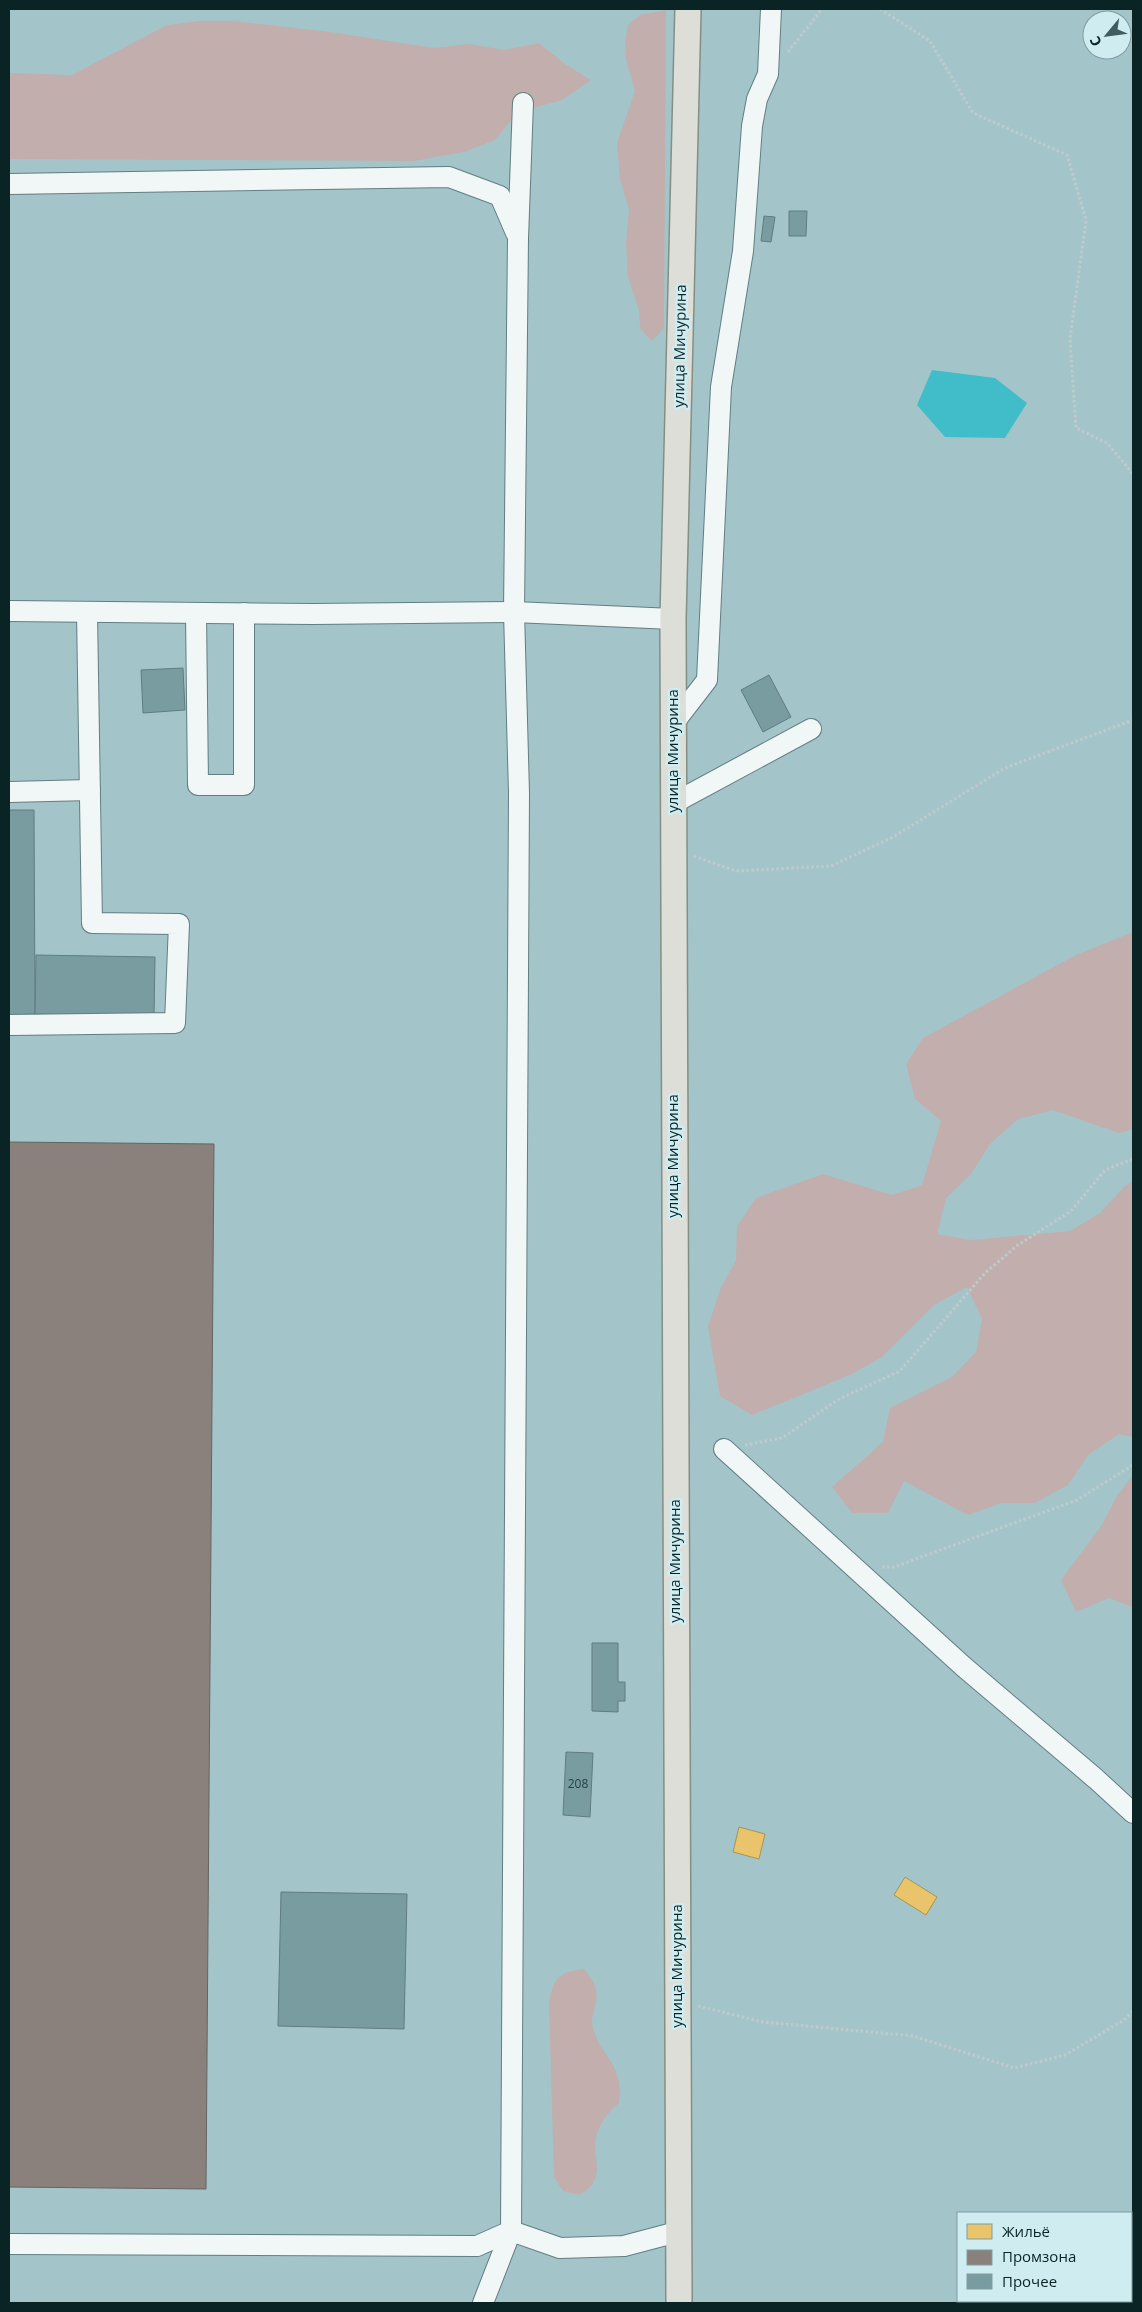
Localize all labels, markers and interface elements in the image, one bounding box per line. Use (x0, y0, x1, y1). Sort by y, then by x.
north arrow (1082, 10, 1132, 60)
text: С (1085, 33, 1106, 50)
street label: улица Мичурина (668, 284, 690, 408)
street label: улица Мичурина (662, 689, 682, 813)
street label: улица Мичурина (662, 1094, 682, 1218)
street label: улица Мичурина (664, 1499, 684, 1623)
house number: 208 (568, 1775, 588, 1792)
street label: улица Мичурина (666, 1904, 686, 2028)
legend (957, 2212, 1132, 2302)
text: Жильё (1002, 2221, 1050, 2241)
text: Промзона (1002, 2246, 1076, 2266)
text: Прочее (1002, 2271, 1057, 2291)

